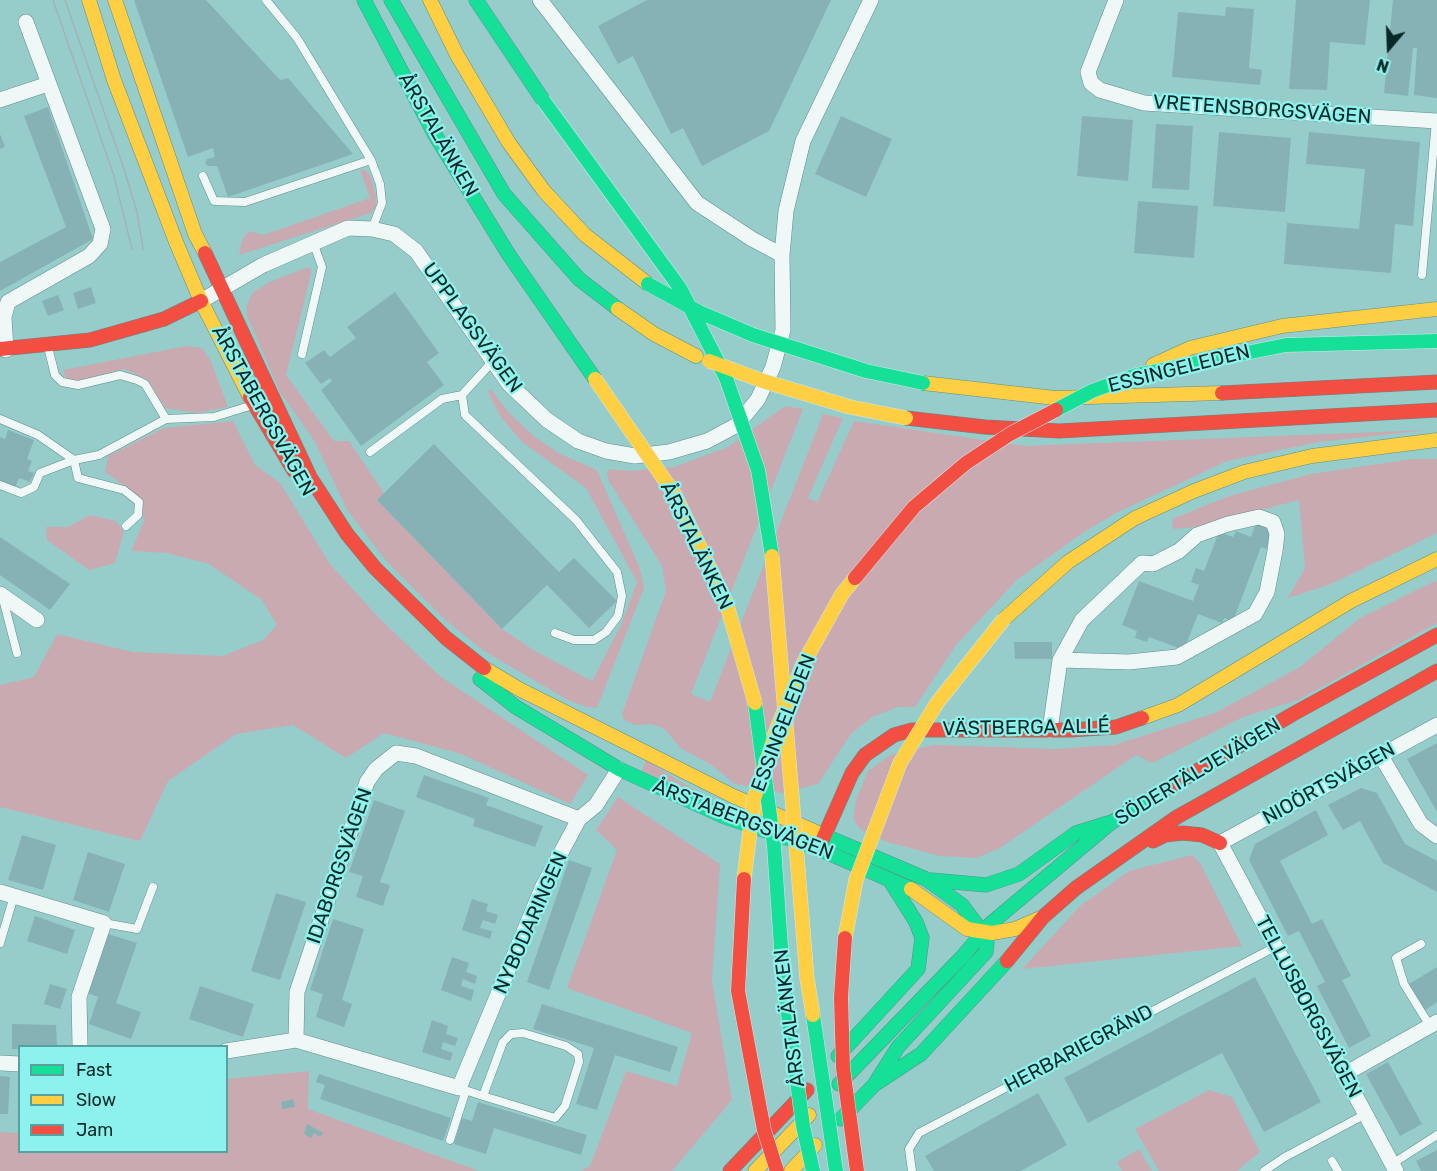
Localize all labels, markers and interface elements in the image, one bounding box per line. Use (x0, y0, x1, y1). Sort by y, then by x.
north arrow (1359, 18, 1419, 78)
text: N (1374, 55, 1392, 76)
street label: ÅRSTALÄNKEN (393, 69, 483, 201)
street label: VRETENSBORGSVÄGEN (1152, 90, 1372, 130)
street label: UPPLAGSVÄGEN (417, 258, 527, 398)
street label: ÅRSTABERGSVÄGEN (206, 322, 320, 500)
street label: ESSINGELEDEN (1106, 340, 1252, 398)
street label: ÅRSTALÄNKEN (655, 478, 737, 614)
street label: ESSINGELEDEN (747, 651, 821, 795)
street label: SÖDERTÄLJEVÄGEN (1111, 713, 1285, 831)
street label: VÄSTBERGA ALLÉ (942, 715, 1110, 741)
street label: NIOÖRTSVÄGEN (1259, 738, 1399, 830)
street label: ÅRSTABERGSVÄGEN (649, 775, 837, 865)
street label: IDABORGSVÄGEN (302, 785, 378, 947)
street label: NYBODARINGEN (489, 848, 573, 998)
street label: TELLUSBORGSVÄGEN (1250, 912, 1366, 1102)
street label: ÅRSTALÄNKEN (770, 948, 810, 1088)
street label: HERBARIEGRÄND (1001, 1000, 1157, 1098)
legend (18, 1045, 228, 1153)
text: Fast (76, 1059, 112, 1081)
text: Slow (76, 1089, 116, 1111)
text: Jam (76, 1119, 113, 1141)

